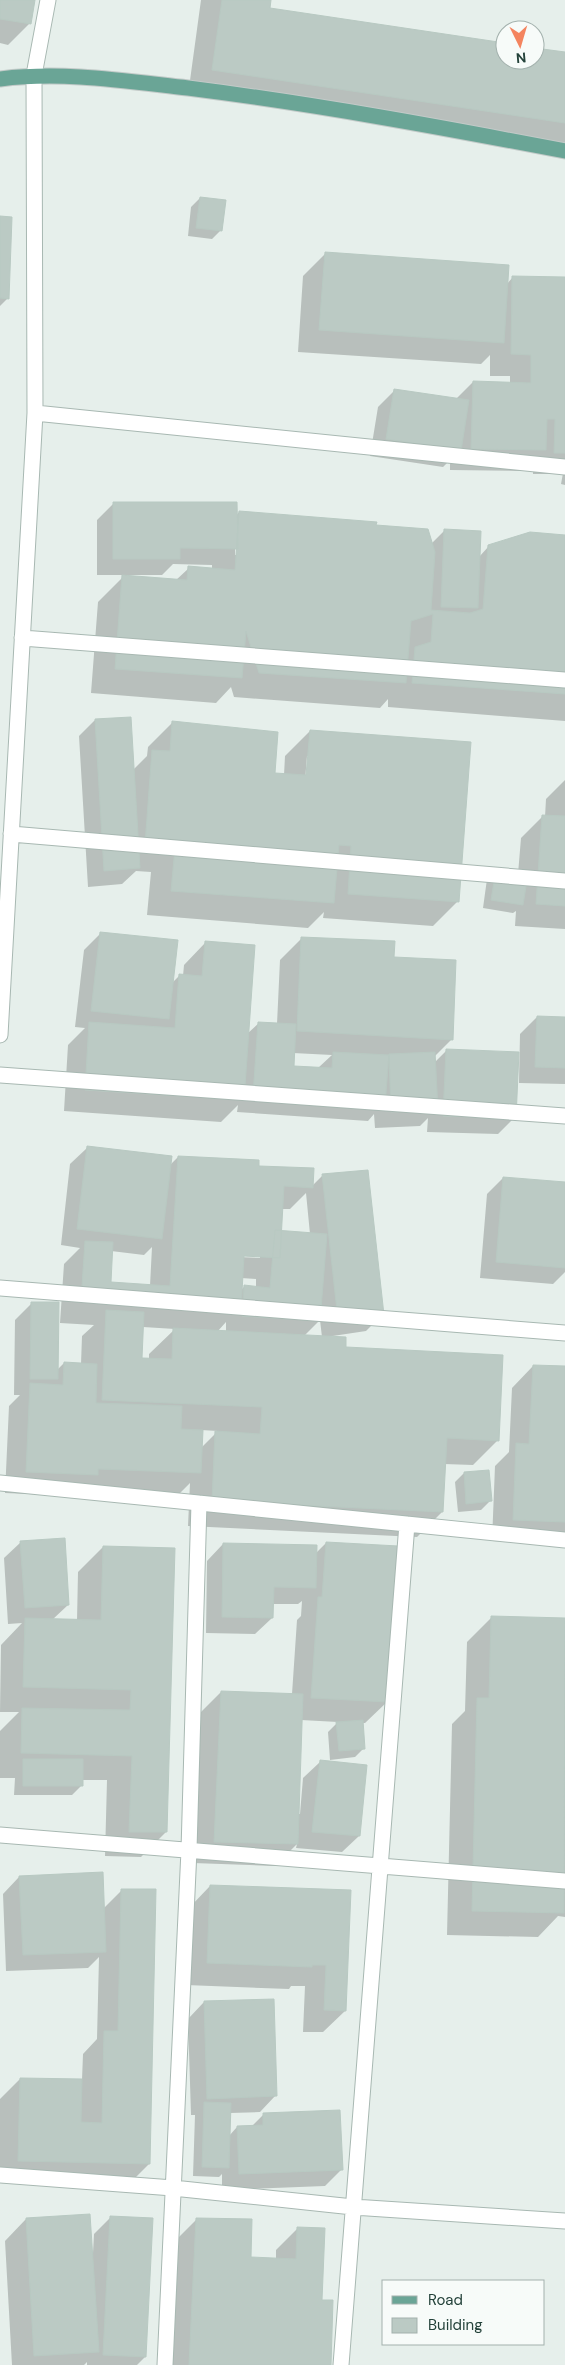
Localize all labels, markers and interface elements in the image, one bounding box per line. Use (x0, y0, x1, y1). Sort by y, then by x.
north arrow (495, 20, 545, 70)
text: N (515, 49, 527, 67)
legend (382, 2280, 545, 2345)
text: Road (428, 2290, 463, 2310)
text: Building (428, 2315, 483, 2335)

